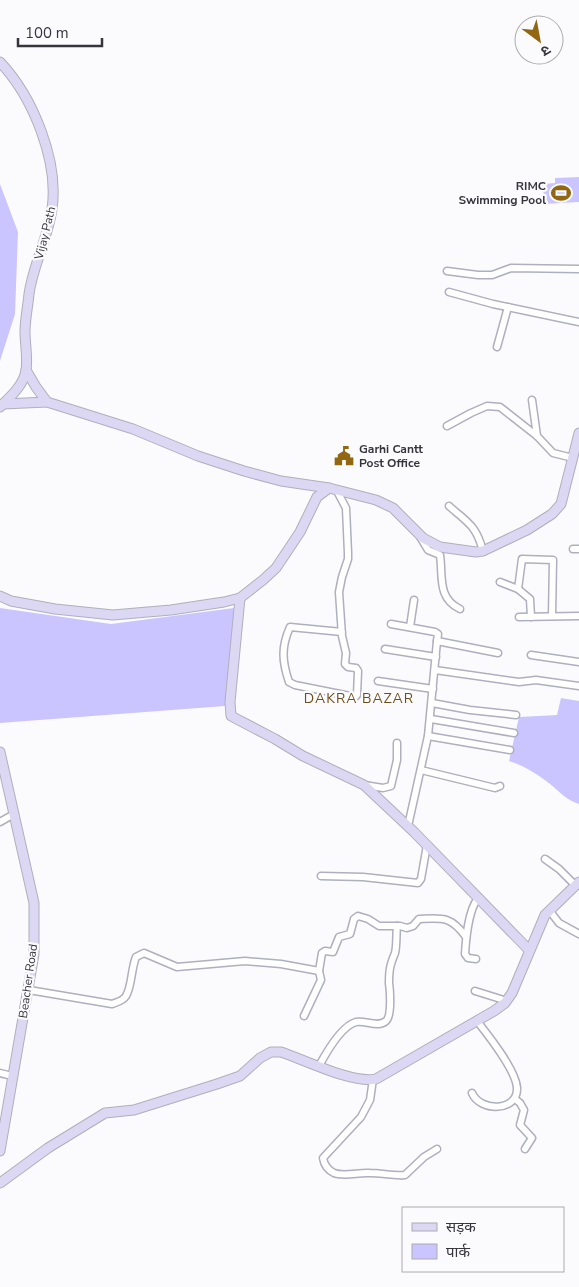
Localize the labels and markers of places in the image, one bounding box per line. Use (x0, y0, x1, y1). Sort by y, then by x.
place label: RIMC Swimming Pool (458, 178, 546, 208)
sports icon: RIMC Swimming Pool (550, 182, 572, 204)
place label: Garhi Cantt Post Office (359, 441, 423, 471)
public building icon: Garhi Cantt Post Office (333, 445, 355, 467)

